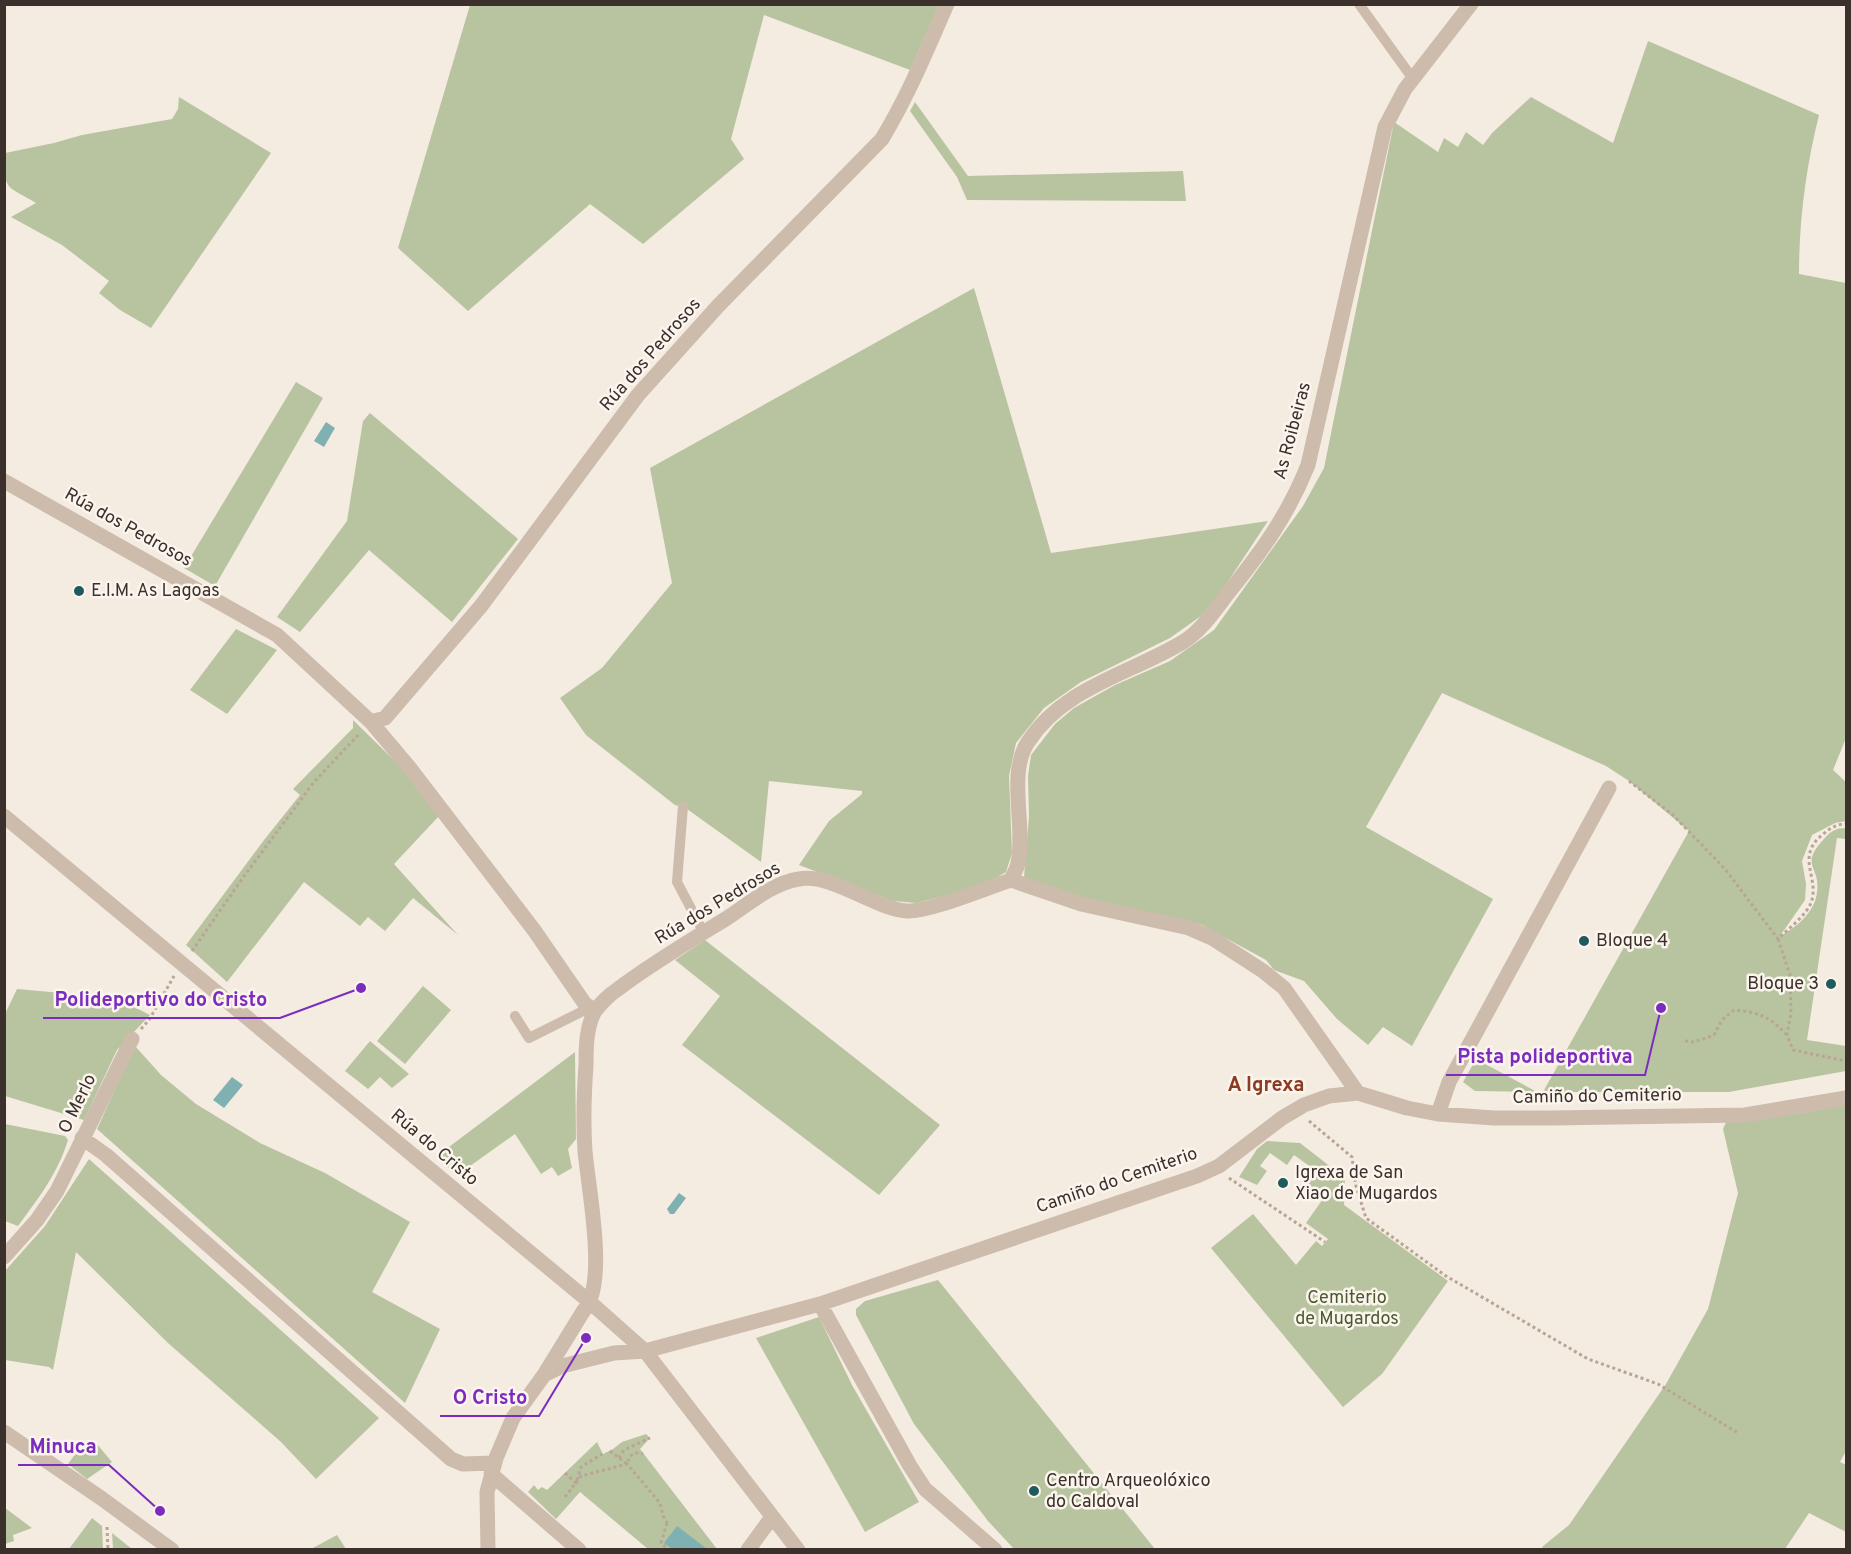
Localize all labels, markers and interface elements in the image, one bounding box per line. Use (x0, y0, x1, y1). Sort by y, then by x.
street label: Rúa dos Pedrosos (596, 294, 706, 416)
street label: As Roibeiras (1269, 380, 1317, 482)
street label: Rúa dos Pedrosos (60, 483, 196, 573)
place label: E.I.M. As Lagoas (91, 580, 220, 603)
marker: E.I.M. As Lagoas (72, 584, 86, 598)
street label: Rúa dos Pedrosos (651, 857, 785, 951)
place label: Bloque 4 (1596, 930, 1668, 953)
marker: Bloque 4 (1577, 934, 1591, 948)
place label: Bloque 3 (1747, 973, 1819, 996)
marker: Bloque 3 (1824, 977, 1838, 991)
callout: Polideportivo do Cristo (43, 980, 280, 1018)
text: Polideportivo do Cristo (55, 988, 267, 1014)
callout: Pista polideportiva (1446, 1037, 1645, 1075)
text: Pista polideportiva (1457, 1045, 1633, 1071)
street label: O Merlo (54, 1070, 102, 1138)
district label: A Igrexa (1228, 1073, 1304, 1099)
street label: Camiño do Cemiterio (1512, 1084, 1682, 1110)
street label: Rúa do Cristo (385, 1104, 483, 1192)
street label: Camiño do Cemiterio (1033, 1143, 1201, 1219)
place label: Igrexa de San Xiao de Mugardos (1295, 1162, 1438, 1206)
marker: Igrexa de San Xiao de Mugardos (1276, 1176, 1290, 1190)
park label: Cemiterio de Mugardos (1295, 1287, 1399, 1331)
callout: O Cristo (440, 1378, 539, 1416)
text: O Cristo (453, 1386, 527, 1412)
callout: Minuca (18, 1427, 109, 1465)
text: Minuca (29, 1435, 97, 1461)
place label: Centro Arqueolóxico do Caldoval (1046, 1470, 1211, 1514)
marker: Centro Arqueolóxico do Caldoval (1027, 1484, 1041, 1498)

